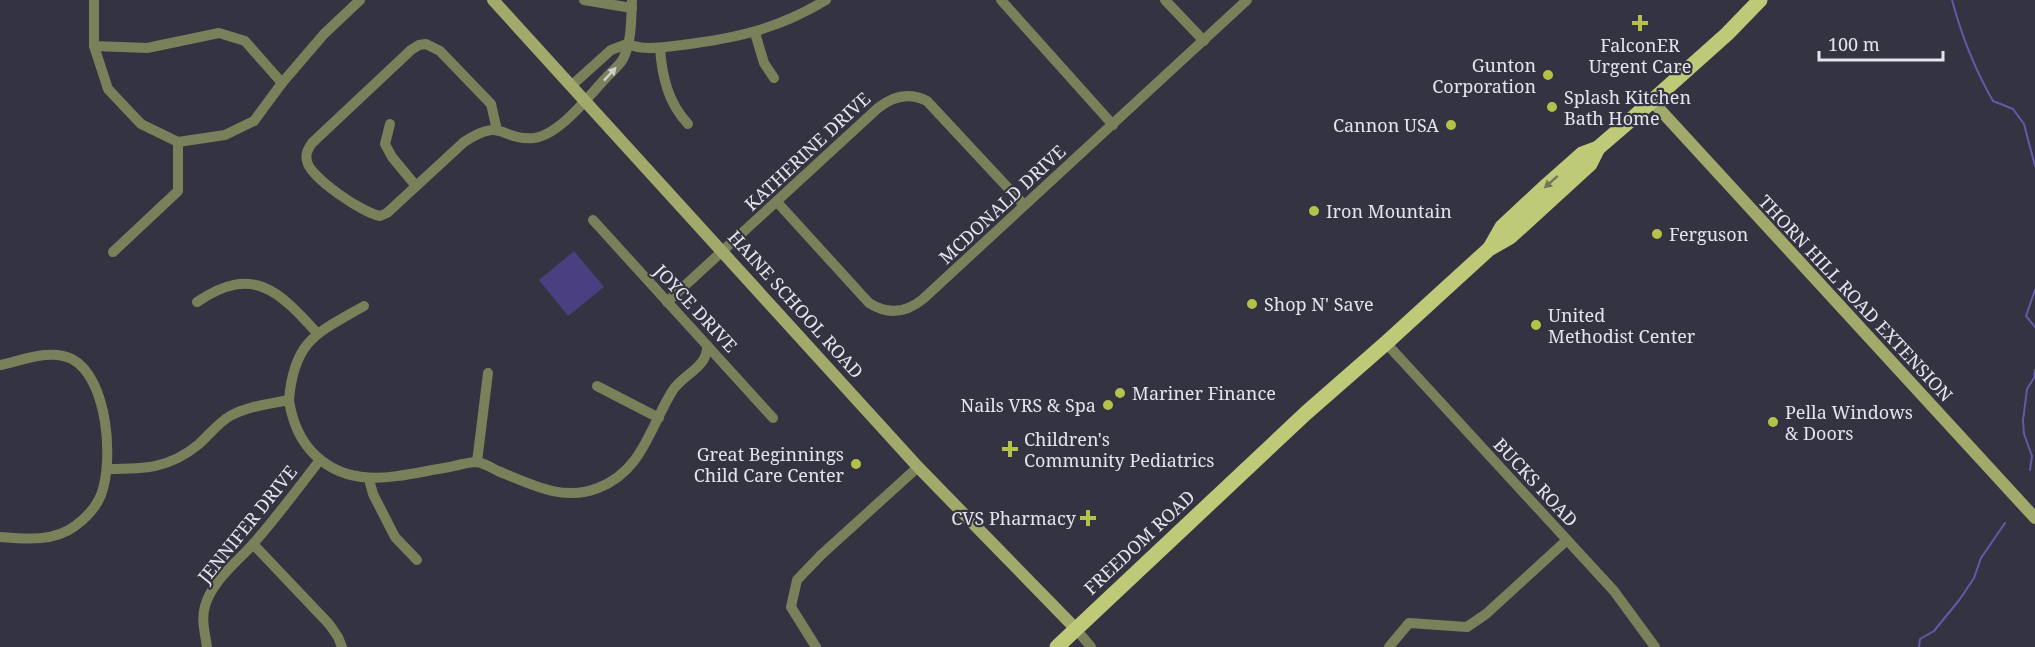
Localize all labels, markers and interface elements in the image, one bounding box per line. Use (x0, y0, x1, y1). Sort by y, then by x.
marker: FalconER Urgent Care (1631, 14, 1649, 32)
scale bar (1819, 24, 1944, 62)
text: 100 m (1828, 32, 1880, 56)
place label: FalconER Urgent Care (1589, 33, 1691, 78)
place label: Gunton Corporation (1432, 53, 1536, 98)
one-way arrow (602, 67, 616, 81)
marker: Gunton Corporation (1541, 68, 1555, 82)
place label: Splash Kitchen Bath Home (1564, 85, 1691, 130)
street label: KATHERINE DRIVE (739, 86, 875, 216)
marker: Splash Kitchen Bath Home (1545, 100, 1559, 114)
place label: Cannon USA (1333, 113, 1439, 137)
marker: Cannon USA (1444, 118, 1458, 132)
street label: MCDONALD DRIVE (934, 139, 1070, 269)
one-way arrow (1543, 175, 1558, 189)
street label: THORN HILL ROAD EXTENSION (1754, 189, 1959, 407)
place label: Iron Mountain (1326, 199, 1452, 223)
marker: Iron Mountain (1307, 204, 1321, 218)
place label: Ferguson (1669, 222, 1749, 246)
street label: HAINE SCHOOL ROAD (723, 225, 869, 383)
marker: Ferguson (1650, 227, 1664, 241)
street label: JOYCE DRIVE (648, 258, 743, 357)
place label: Shop N' Save (1264, 292, 1374, 316)
marker: Shop N' Save (1245, 297, 1259, 311)
place label: United Methodist Center (1548, 303, 1696, 348)
marker: United Methodist Center (1529, 318, 1543, 332)
place label: Mariner Finance (1132, 381, 1276, 405)
marker: Mariner Finance (1113, 386, 1127, 400)
place label: Nails VRS & Spa (961, 393, 1096, 417)
marker: Nails VRS & Spa (1101, 398, 1115, 412)
place label: Pella Windows & Doors (1785, 400, 1913, 445)
marker: Pella Windows & Doors (1766, 415, 1780, 429)
place label: Children's Community Pediatrics (1024, 427, 1214, 472)
street label: BUCKS ROAD (1489, 432, 1583, 532)
marker: Children's Community Pediatrics (1001, 440, 1019, 458)
place label: Great Beginnings Child Care Center (694, 442, 845, 487)
marker: Great Beginnings Child Care Center (849, 457, 863, 471)
street label: JENNIFER DRIVE (191, 460, 302, 589)
street label: FREEDOM ROAD (1078, 484, 1200, 600)
place label: CVS Pharmacy (951, 506, 1077, 530)
marker: CVS Pharmacy (1081, 511, 1095, 525)

